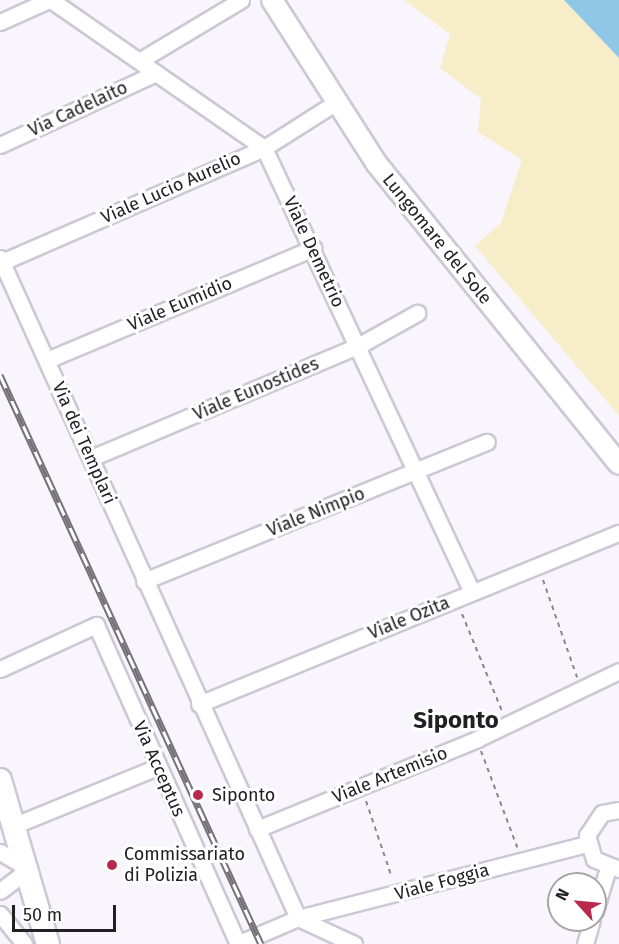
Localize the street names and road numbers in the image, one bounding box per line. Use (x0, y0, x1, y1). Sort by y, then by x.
street label: Via Cadelaito (25, 77, 131, 141)
street label: Viale Lucio Aurelio (98, 148, 244, 228)
street label: Lungomare del Sole (378, 169, 496, 309)
street label: Viale Demetrio (279, 193, 349, 311)
street label: Viale Eumidio (125, 272, 235, 336)
street label: Viale Eunostides (190, 353, 322, 425)
street label: Via dei Templari (47, 379, 121, 507)
street label: Viale Nimpio (264, 483, 368, 541)
street label: Viale Ozita (365, 592, 453, 644)
street label: Via Acceptus (128, 718, 190, 820)
street label: Viale Artemisio (329, 742, 451, 808)
street label: Viale Foggia (392, 859, 492, 905)

